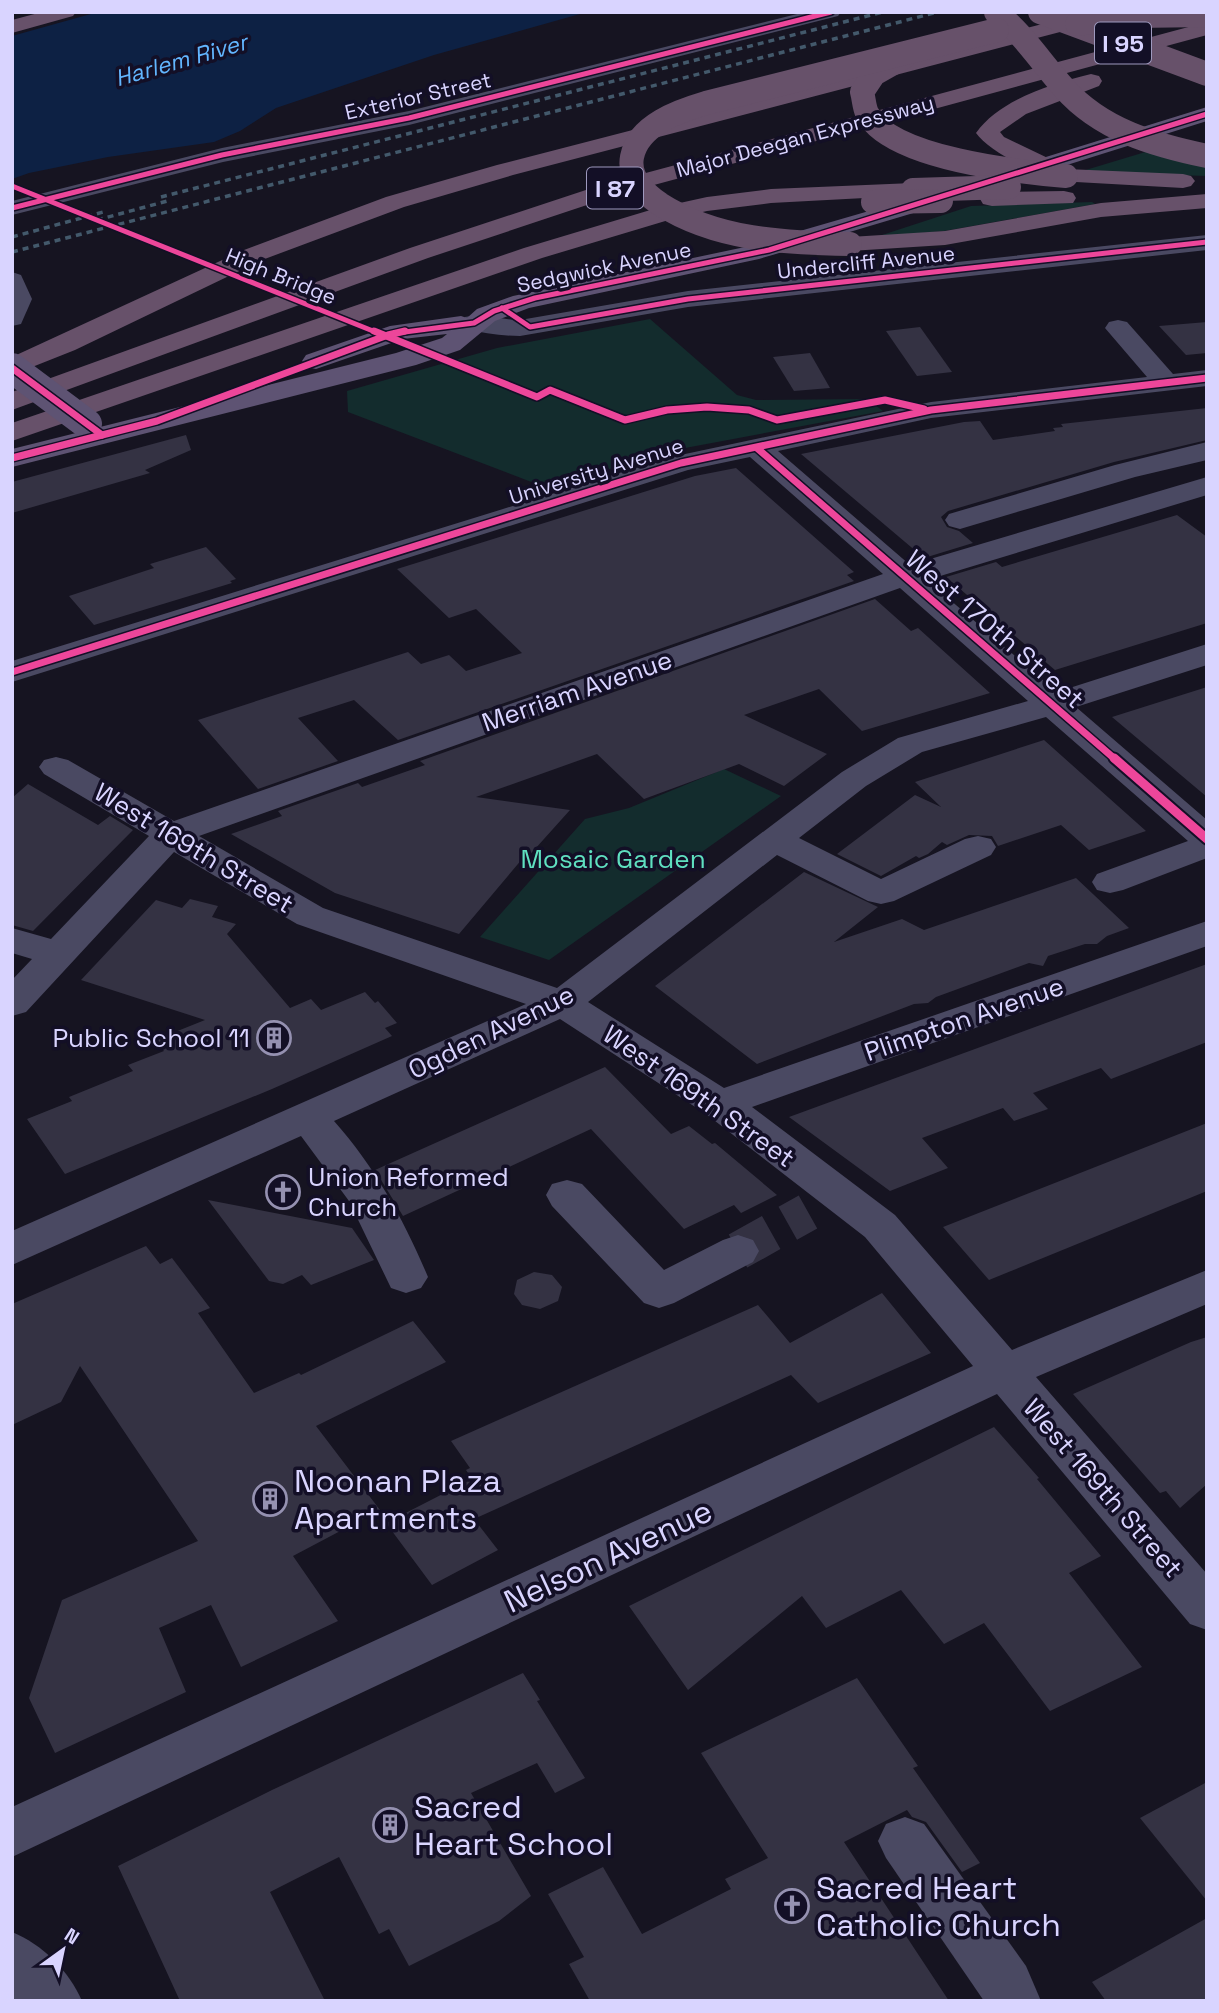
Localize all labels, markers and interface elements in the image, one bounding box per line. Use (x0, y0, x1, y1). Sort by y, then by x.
road number: I 95 (1095, 23, 1151, 64)
water label: Harlem River (111, 26, 253, 93)
street label: Exterior Street (342, 66, 494, 126)
street label: Major Deegan Expressway (673, 89, 937, 183)
road number: I 87 (587, 168, 643, 208)
street label: Sedgwick Avenue (514, 235, 694, 299)
street label: Undercliff Avenue (776, 239, 956, 285)
street label: High Bridge (222, 242, 340, 310)
street label: University Avenue (505, 432, 687, 510)
street label: West 170th Street (899, 542, 1091, 716)
street label: Merriam Avenue (477, 642, 677, 740)
street label: West 169th Street (88, 775, 300, 921)
park label: Mosaic Garden (520, 842, 706, 876)
street label: Plimpton Avenue (860, 969, 1068, 1069)
street label: Ogden Avenue (403, 977, 579, 1087)
street label: West 169th Street (596, 1017, 802, 1175)
building icon: Public School 11 (255, 1019, 293, 1057)
place label: Public School 11 (52, 1021, 250, 1055)
place label: Union Reformed Church (308, 1160, 509, 1224)
church icon: Union Reformed Church (264, 1173, 302, 1211)
street label: West 169th Street (1016, 1391, 1190, 1585)
place label: Noonan Plaza Apartments (294, 1461, 501, 1538)
building icon: Noonan Plaza Apartments (251, 1480, 289, 1518)
street label: Nelson Avenue (498, 1490, 718, 1622)
place label: Sacred Heart School (414, 1787, 613, 1864)
building icon: Sacred Heart School (371, 1806, 409, 1844)
place label: Sacred Heart Catholic Church (816, 1868, 1061, 1945)
church icon: Sacred Heart Catholic Church (773, 1887, 811, 1925)
north arrow (28, 1915, 98, 1985)
text: N (60, 1922, 84, 1950)

